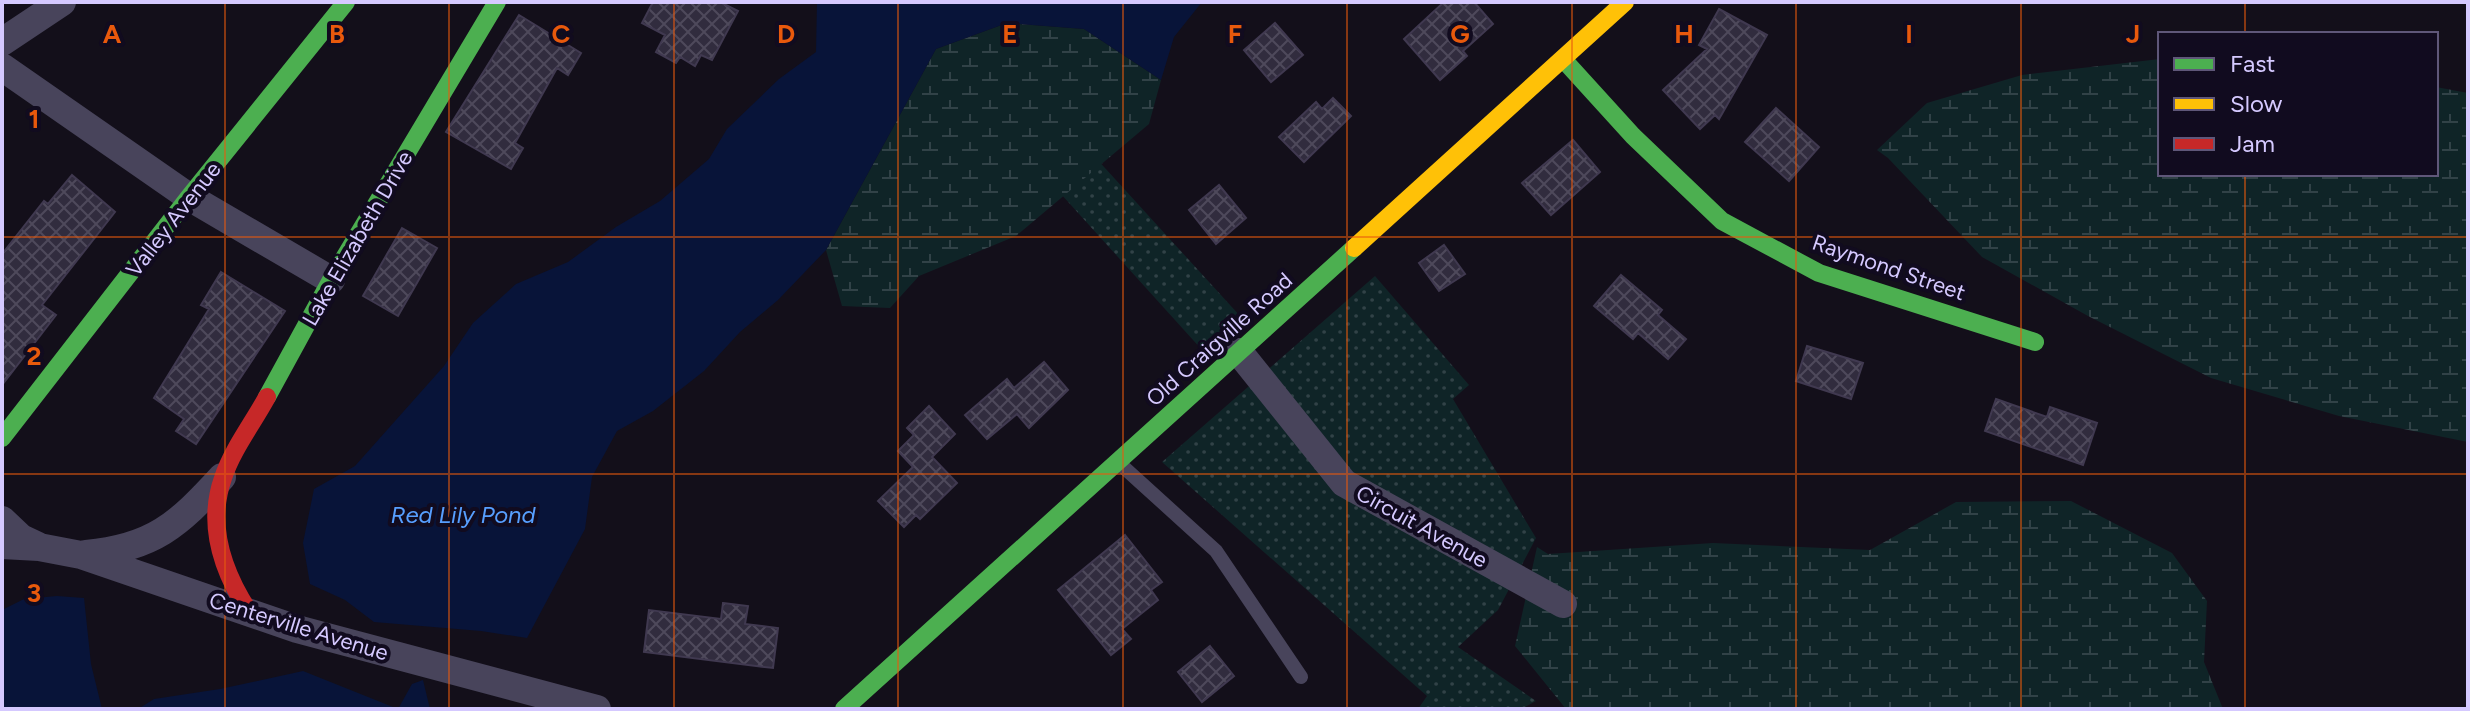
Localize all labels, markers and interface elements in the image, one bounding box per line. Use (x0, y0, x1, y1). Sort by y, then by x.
text: A (103, 18, 122, 50)
text: B (329, 18, 345, 50)
text: C (552, 18, 571, 50)
text: D (777, 18, 795, 50)
text: E (1002, 18, 1018, 50)
text: F (1228, 18, 1242, 50)
text: G (1450, 18, 1470, 50)
text: H (1674, 18, 1694, 50)
text: I (1905, 18, 1913, 50)
text: J (2126, 18, 2140, 50)
legend (2158, 32, 2438, 176)
text: Fast (2230, 49, 2275, 78)
text: Slow (2230, 89, 2283, 118)
text: 1 (29, 103, 39, 135)
text: Jam (2230, 129, 2275, 158)
street label: Lake Elizabeth Drive (296, 146, 418, 330)
street label: Valley Avenue (120, 156, 227, 282)
street label: Raymond Street (1809, 229, 1969, 306)
street label: Old Craigville Road (1141, 267, 1298, 412)
text: 2 (26, 340, 42, 372)
street label: Circuit Avenue (1351, 479, 1492, 574)
water label: Red Lily Pond (390, 500, 536, 529)
text: 3 (27, 577, 41, 609)
street label: Centerville Avenue (206, 586, 392, 667)

